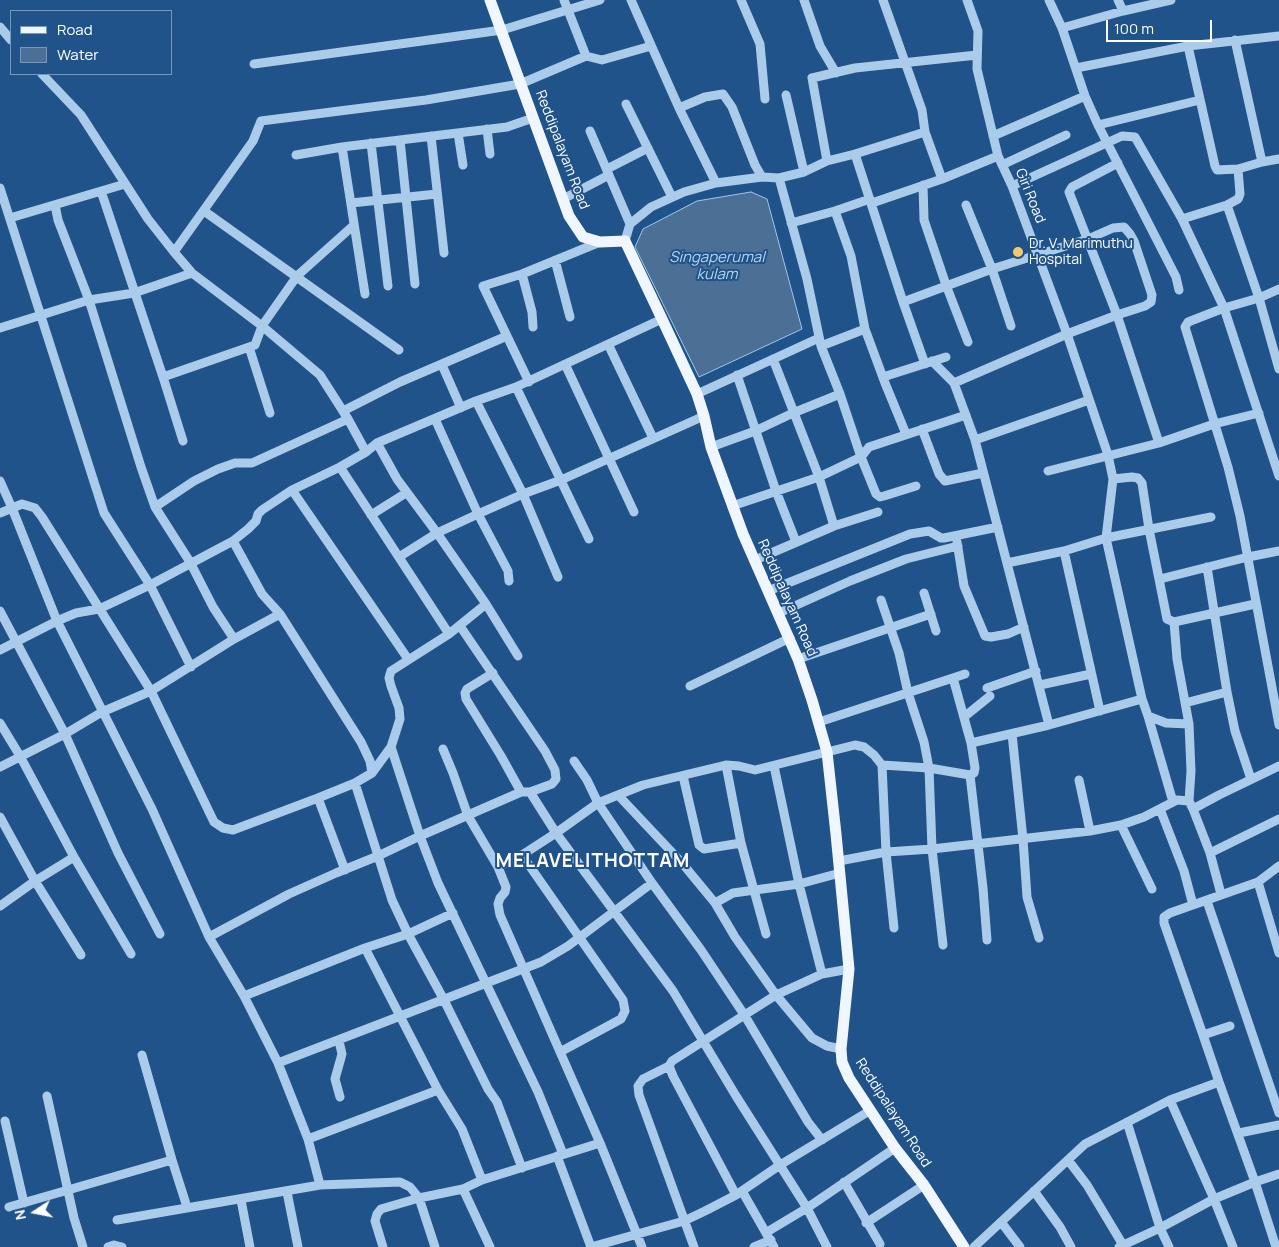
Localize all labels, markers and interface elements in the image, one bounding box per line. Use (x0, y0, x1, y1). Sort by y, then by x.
legend (10, 10, 172, 75)
scale bar (1109, 10, 1215, 42)
text: 100 m (1114, 18, 1154, 39)
text: Road (57, 19, 93, 40)
text: Water (57, 44, 99, 65)
street label: Reddipalayam Road (532, 88, 592, 212)
street label: Giri Road (1011, 166, 1049, 226)
place label: Dr. V. Marimuthu Hospital (1029, 236, 1133, 268)
marker: Dr. V. Marimuthu Hospital (1011, 245, 1025, 259)
water label: Singaperumal kulam (669, 249, 765, 284)
street label: Reddipalayam Road (754, 537, 820, 659)
district label: MELAVELITHOTTAM (494, 851, 692, 873)
street label: Reddipalayam Road (852, 1055, 934, 1171)
north arrow (10, 1187, 60, 1237)
text: N (9, 1208, 30, 1222)

